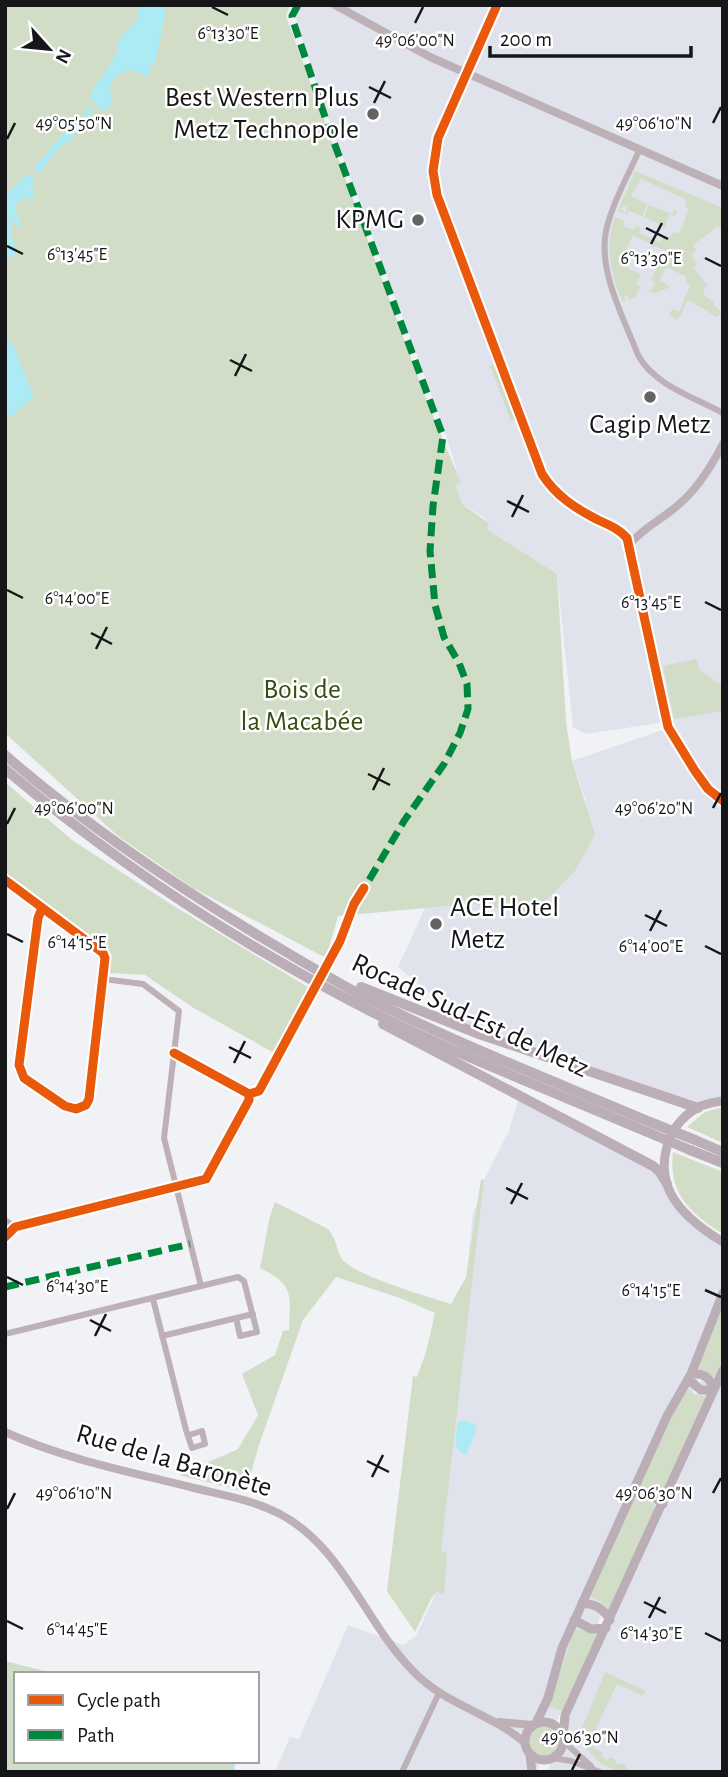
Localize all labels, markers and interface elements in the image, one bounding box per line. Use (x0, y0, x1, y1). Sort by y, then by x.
north arrow (14, 14, 84, 84)
scale bar (490, 14, 691, 58)
text: 6°13'30"E (198, 25, 259, 43)
text: 200 m (500, 29, 552, 50)
text: 49°06'00"N (375, 32, 455, 50)
text: N (51, 46, 74, 66)
place label: Best Western Plus Metz Technopole (165, 84, 359, 144)
marker: Best Western Plus Metz Technopole (365, 106, 381, 122)
text: 49°05'50"N (36, 115, 112, 133)
text: 49°06'10"N (616, 115, 692, 133)
place label: KPMG (335, 206, 404, 234)
marker: KPMG (410, 212, 426, 228)
text: 6°13'45"E (47, 246, 107, 264)
text: 6°13'30"E (621, 250, 682, 268)
marker: Cagip Metz (642, 389, 658, 405)
place label: Cagip Metz (589, 411, 711, 439)
text: 6°14'00"E (45, 590, 109, 608)
text: 6°13'45"E (621, 594, 681, 612)
park label: Bois de la Macabée (241, 676, 363, 736)
text: 49°06'00"N (34, 800, 114, 818)
text: 49°06'20"N (615, 800, 693, 818)
place label: ACE Hotel Metz (450, 894, 559, 954)
marker: ACE Hotel Metz (428, 916, 444, 932)
text: 6°14'15"E (47, 934, 107, 952)
text: 6°14'00"E (619, 938, 683, 956)
street label: Rocade Sud-Est de Metz (347, 949, 593, 1083)
text: 6°14'30"E (46, 1278, 108, 1296)
text: 6°14'15"E (621, 1282, 681, 1300)
street label: Rue de la Baronète (73, 1420, 275, 1502)
text: 49°06'10"N (36, 1485, 112, 1503)
text: 49°06'30"N (615, 1485, 693, 1503)
text: 6°14'45"E (46, 1621, 108, 1639)
text: 6°14'30"E (620, 1625, 682, 1643)
legend (14, 1672, 259, 1763)
text: Cycle path (77, 1690, 161, 1711)
text: Path (77, 1725, 115, 1746)
text: 49°06'30"N (541, 1729, 619, 1747)

